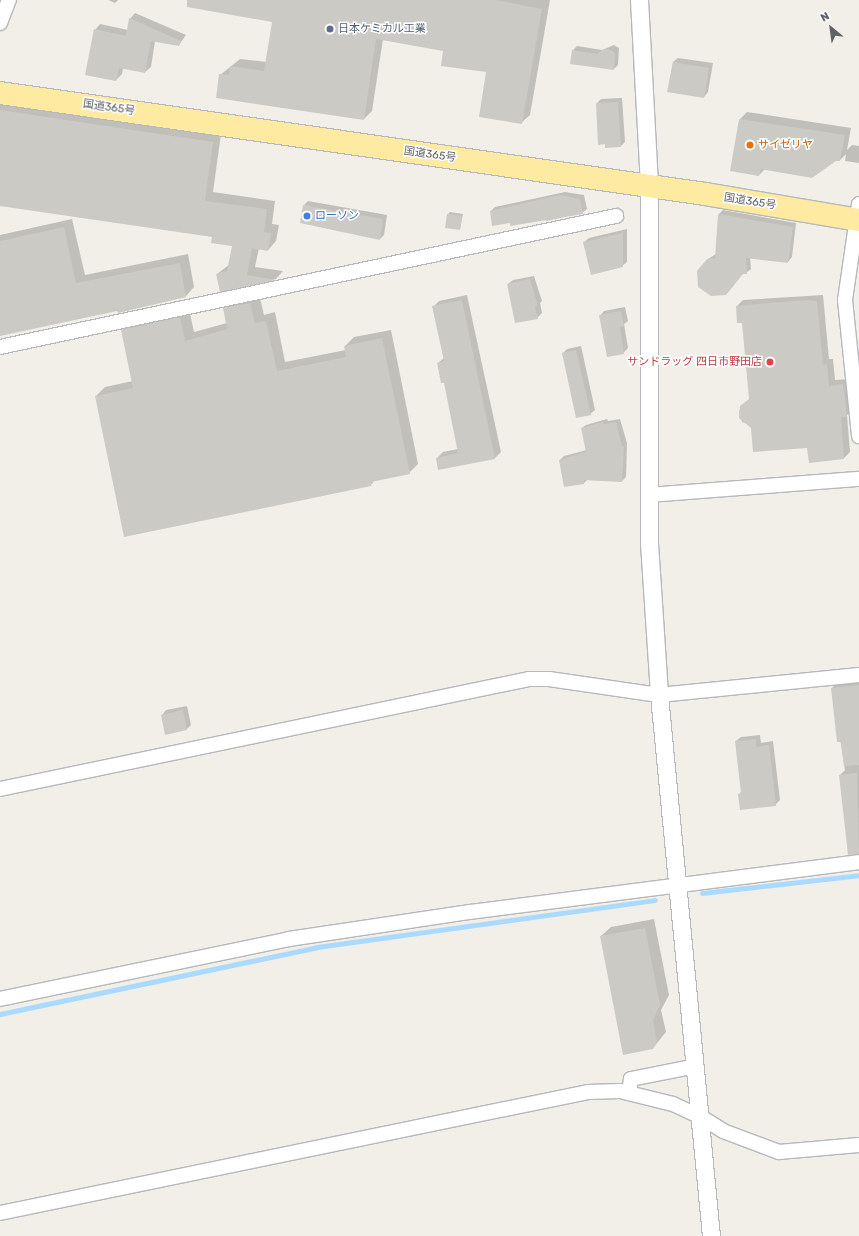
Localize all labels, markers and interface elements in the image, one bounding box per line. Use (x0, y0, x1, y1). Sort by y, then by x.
north arrow (811, 8, 851, 48)
text: N (818, 9, 832, 25)
place label: 日本ケミカル工業 (338, 22, 426, 36)
marker: 日本ケミカル工業 (325, 24, 335, 34)
street label: 国道365号 (82, 98, 136, 118)
place label: サイゼリヤ (758, 138, 813, 152)
marker: サイゼリヤ (745, 140, 755, 150)
street label: 国道365号 (403, 145, 457, 165)
street label: 国道365号 (723, 191, 777, 213)
place label: ローソン (315, 209, 359, 223)
marker: ローソン (302, 211, 312, 221)
place label: サンドラッグ 四日市野田店 (627, 355, 762, 369)
marker: サンドラッグ 四日市野田店 (765, 357, 775, 367)

